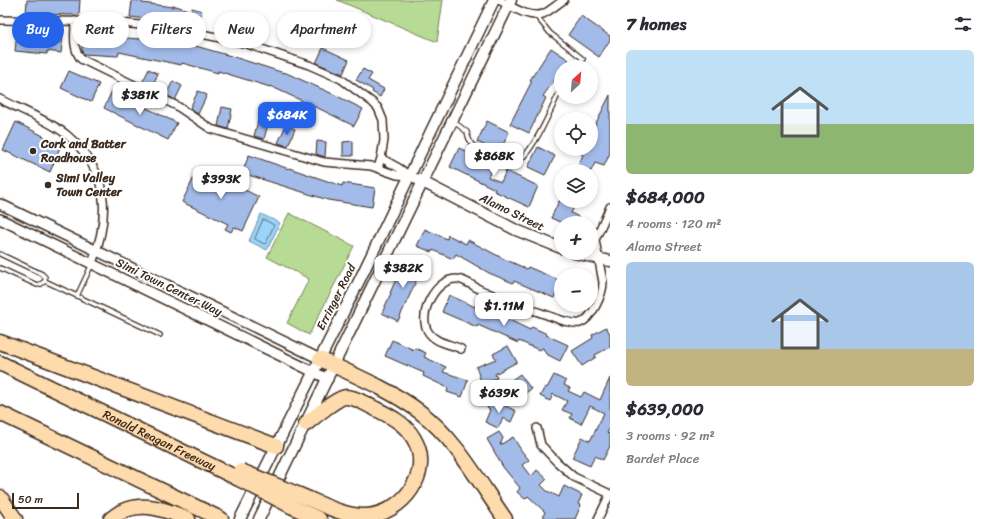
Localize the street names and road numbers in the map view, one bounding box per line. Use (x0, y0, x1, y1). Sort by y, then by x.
street label: Alamo Street (475, 186, 548, 237)
street label: Simi Town Center Way (112, 252, 227, 323)
street label: Erringer Road (310, 259, 362, 334)
street label: Ronald Reagan Freeway (99, 403, 220, 477)

